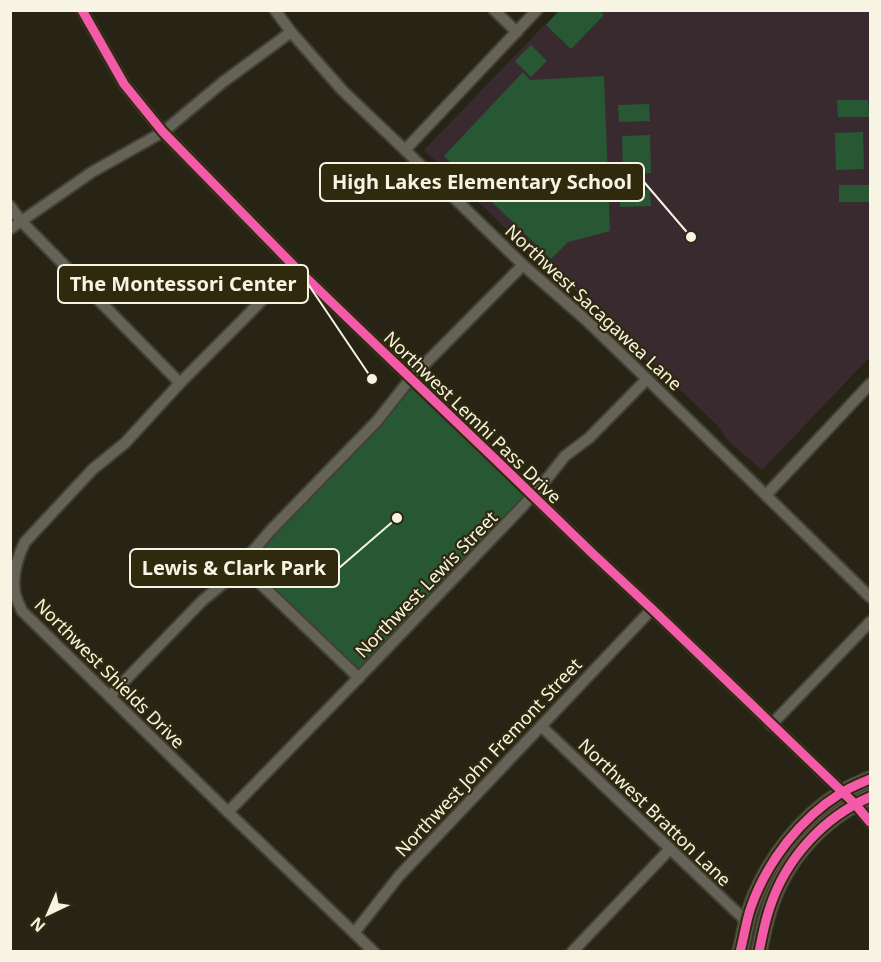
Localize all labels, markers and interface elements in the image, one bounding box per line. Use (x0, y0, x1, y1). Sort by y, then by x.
callout: High Lakes Elementary School (320, 163, 644, 201)
text: High Lakes Elementary School (332, 168, 632, 195)
street label: Northwest Sacagawea Lane (500, 219, 688, 395)
callout: The Montessori Center (58, 265, 308, 303)
text: The Montessori Center (70, 270, 296, 297)
street label: Northwest Lemhi Pass Drive (379, 326, 567, 508)
street label: Northwest Lewis Street (350, 505, 503, 663)
callout: Lewis & Clark Park (130, 549, 339, 587)
text: Lewis & Clark Park (142, 554, 327, 581)
street label: Northwest Shields Drive (30, 593, 190, 753)
street label: Northwest John Fremont Street (389, 652, 587, 861)
street label: Northwest Bratton Lane (574, 733, 736, 891)
north arrow (18, 884, 78, 944)
text: N (25, 912, 50, 937)

